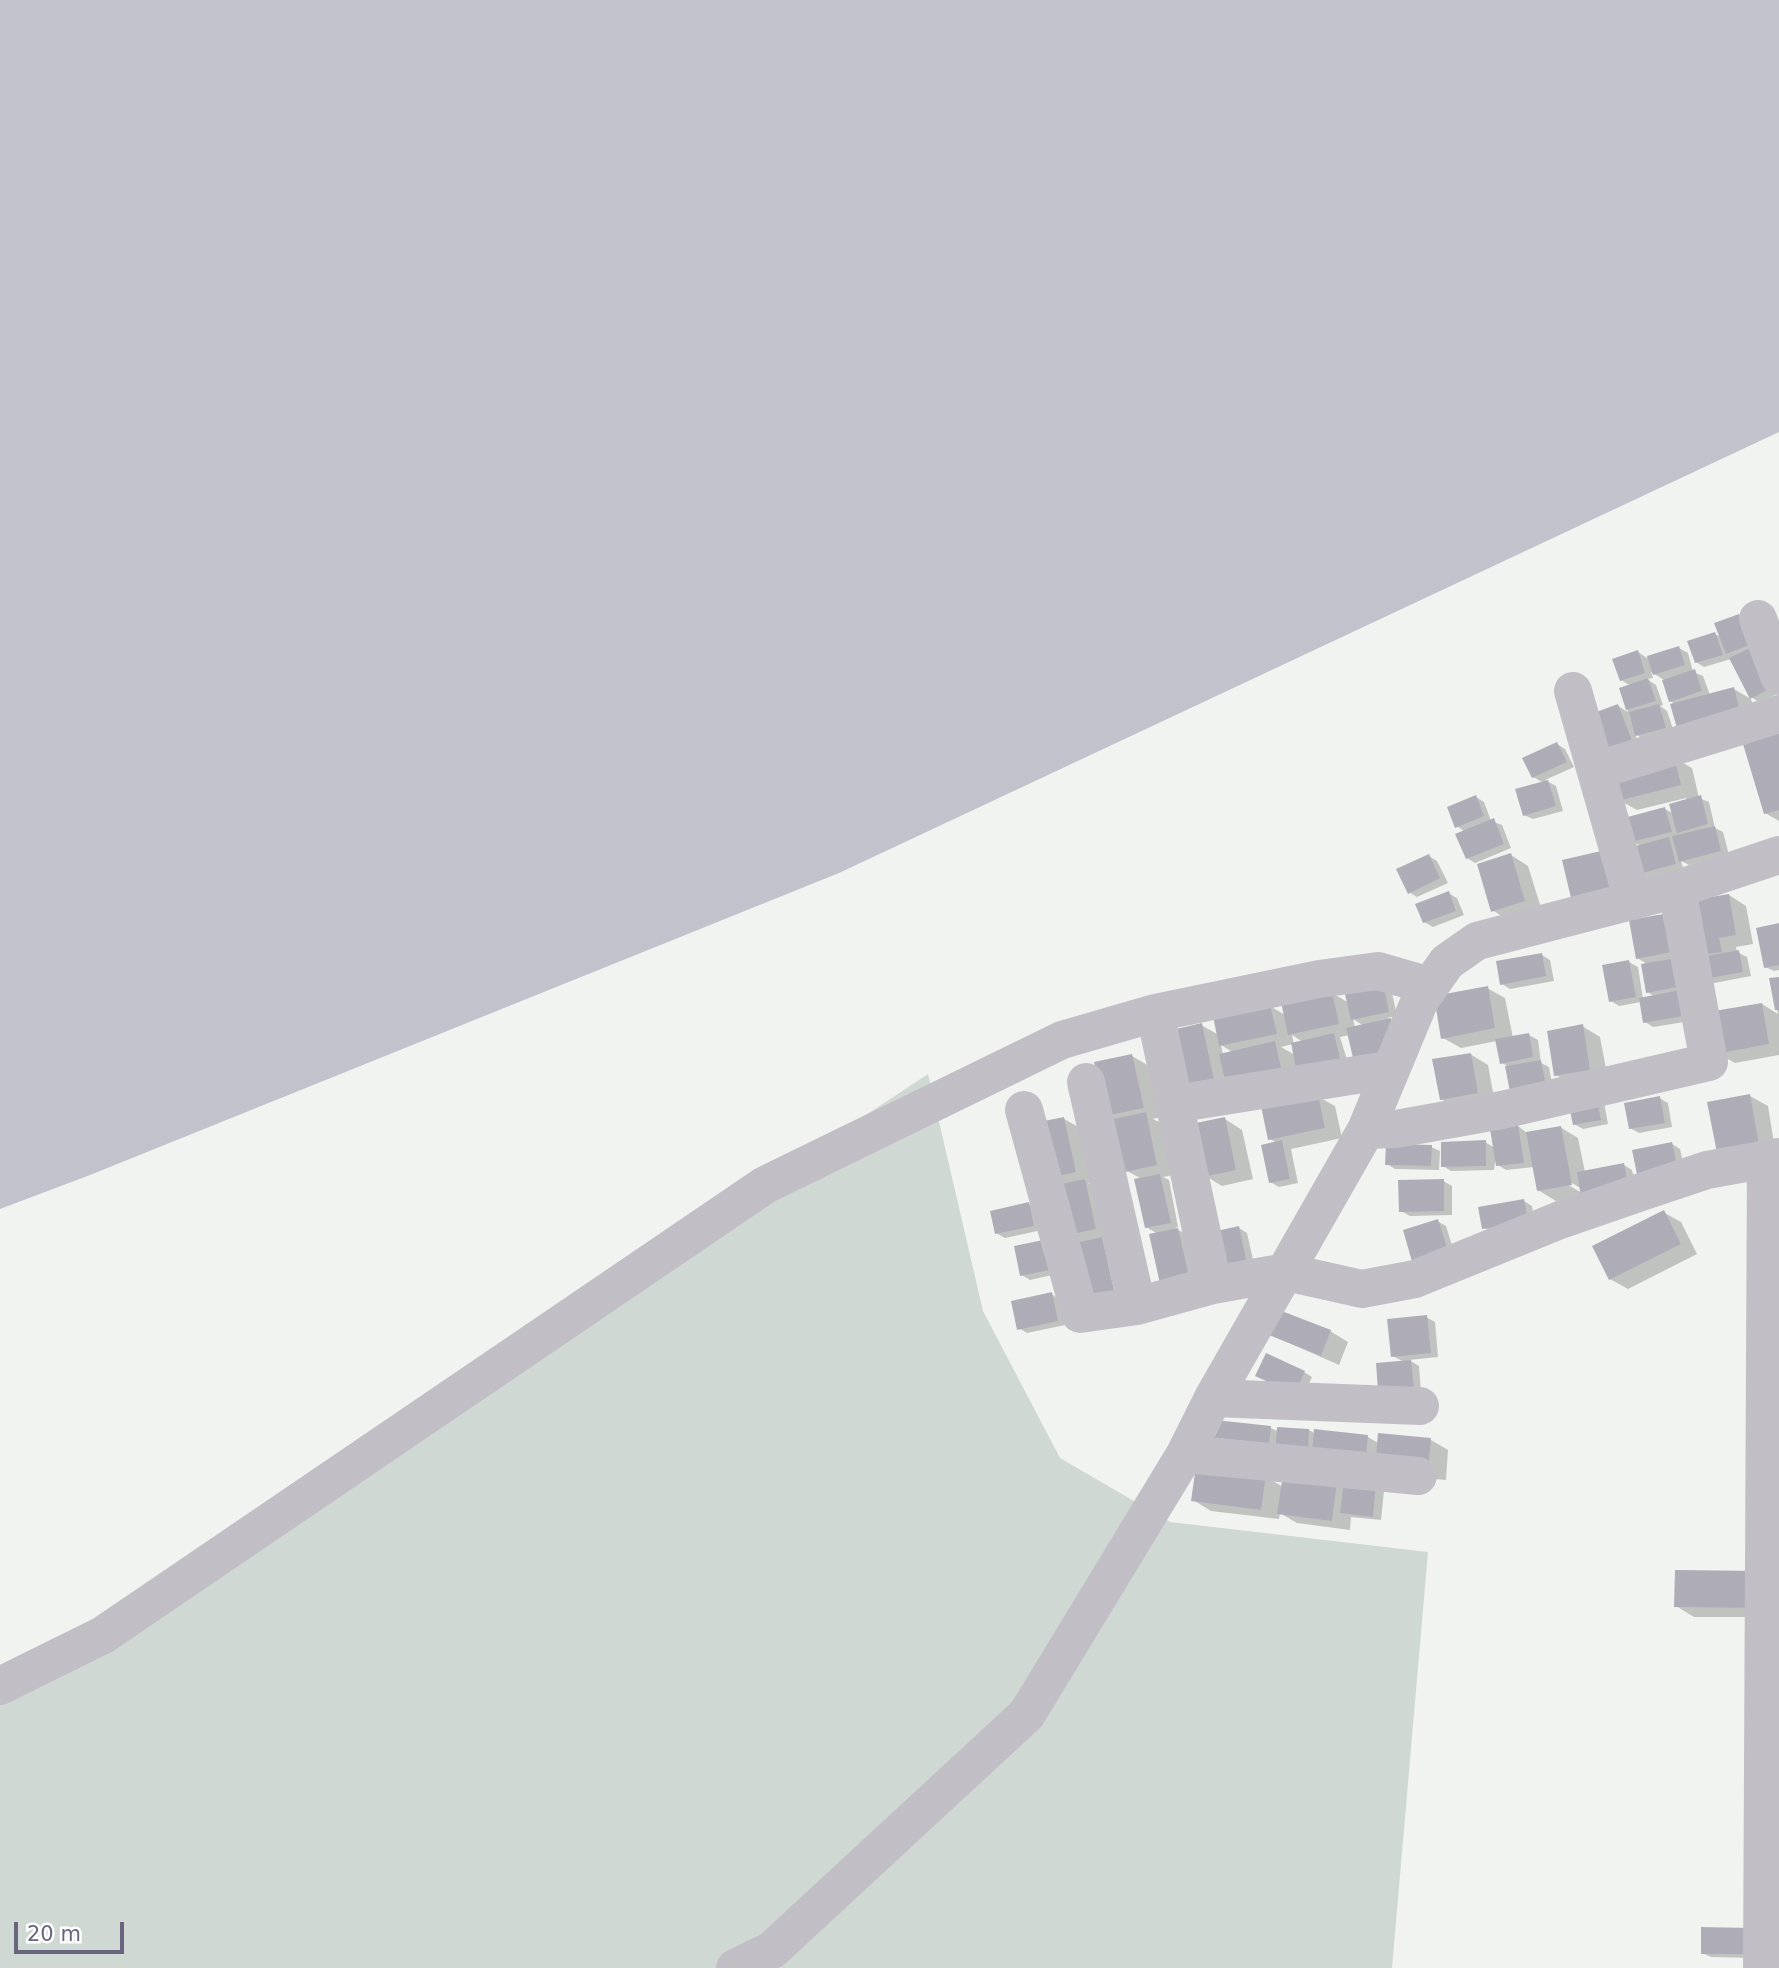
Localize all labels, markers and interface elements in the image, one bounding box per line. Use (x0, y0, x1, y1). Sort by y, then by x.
scale bar (18, 1909, 128, 1953)
text: 20 m (27, 1922, 81, 1946)

